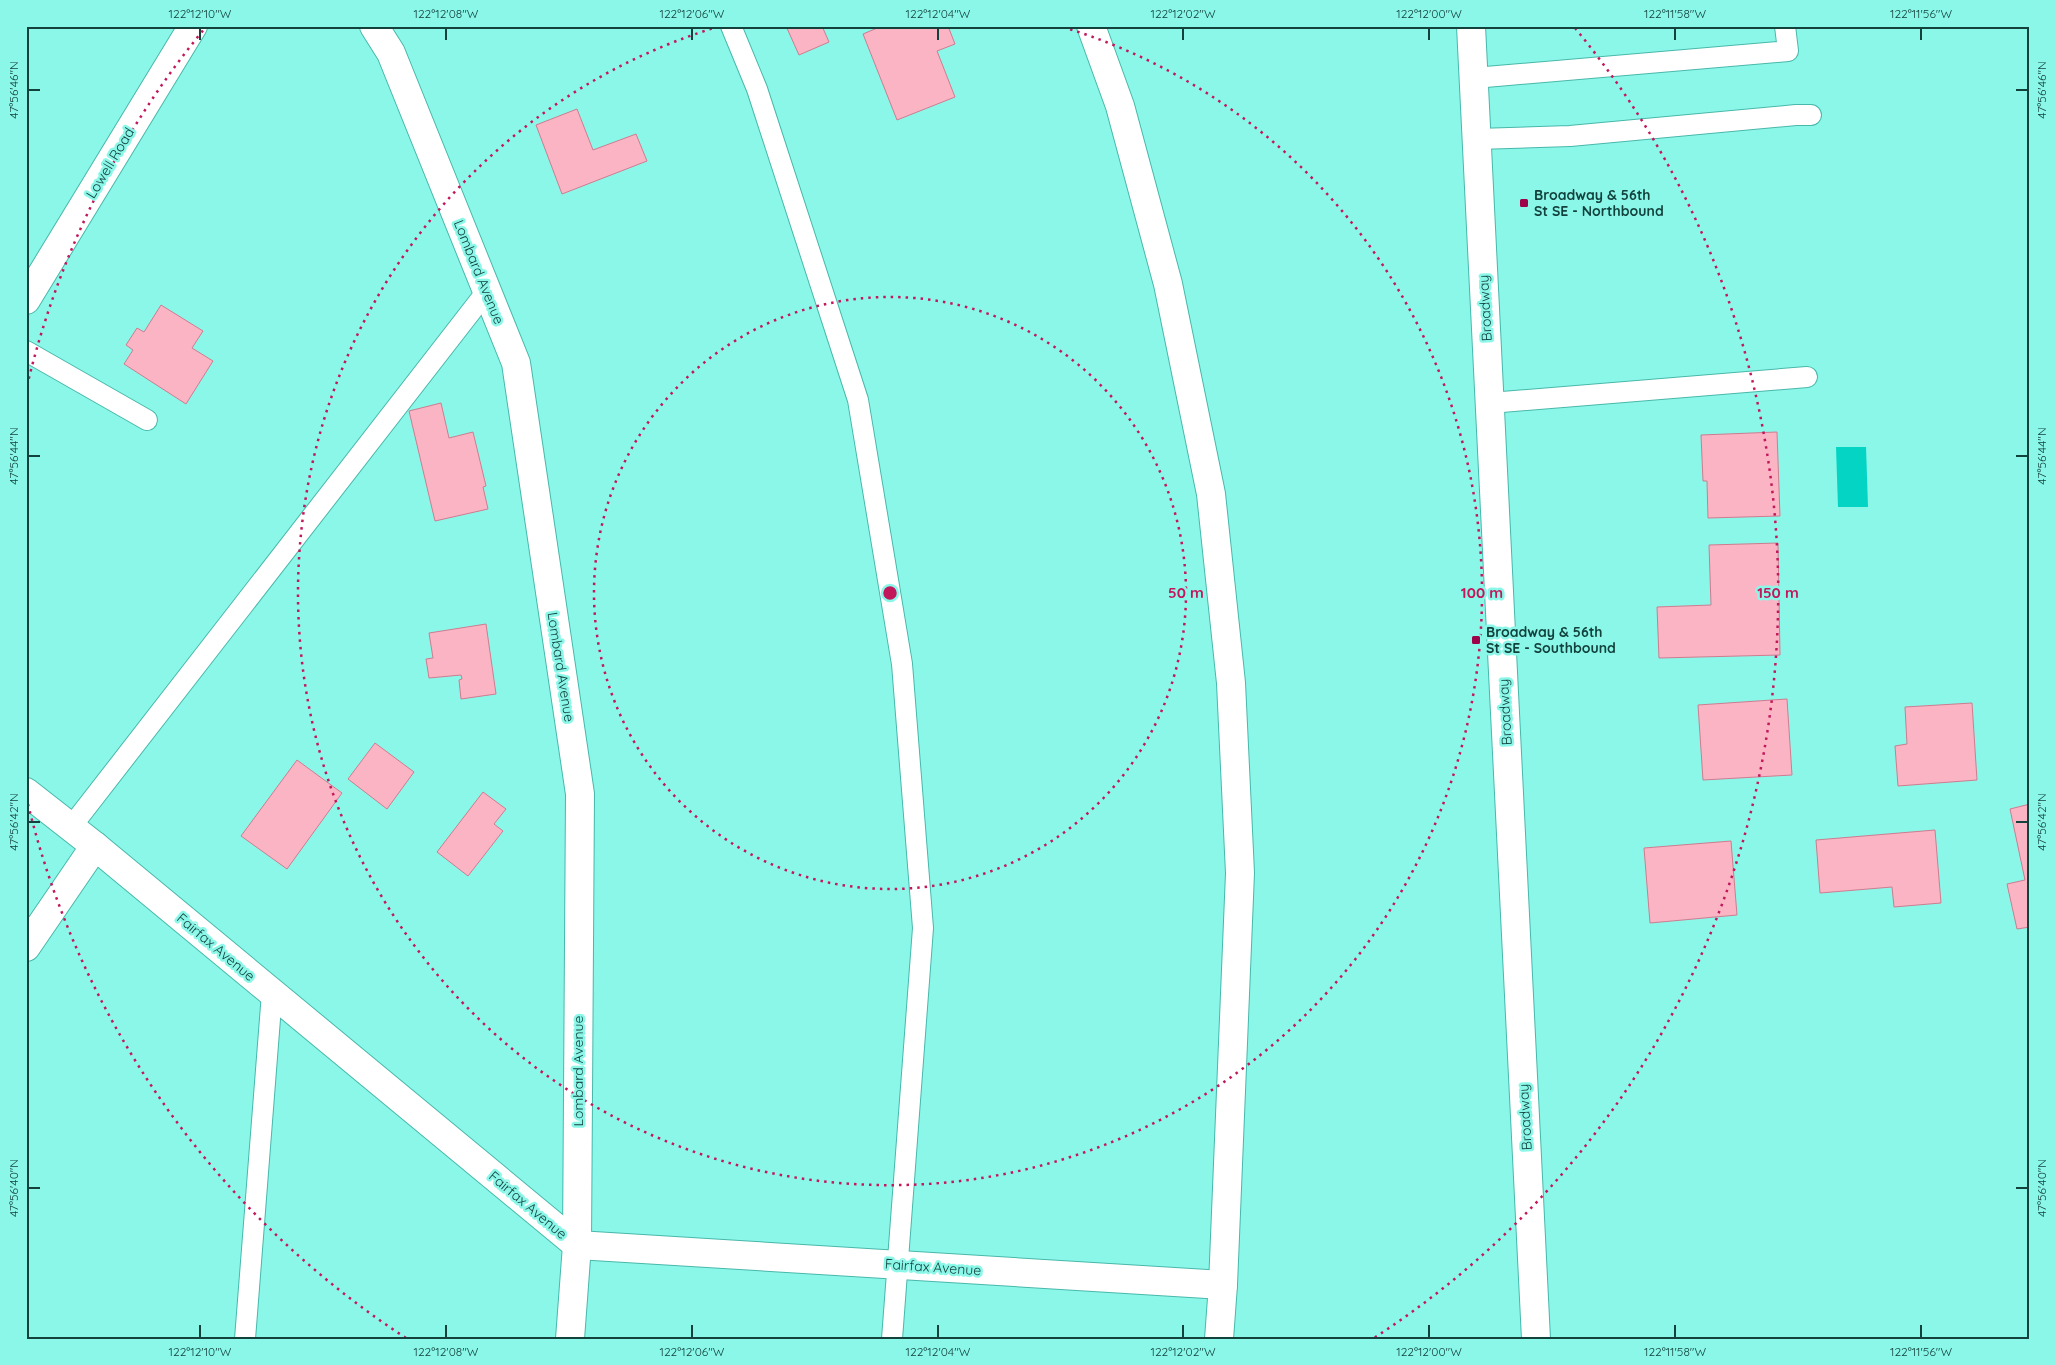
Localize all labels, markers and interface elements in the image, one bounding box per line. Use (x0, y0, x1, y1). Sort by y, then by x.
text: 122°12'10"W (169, 6, 232, 21)
text: 122°12'08"W (414, 6, 479, 21)
text: 122°12'06"W (660, 6, 725, 21)
text: 122°12'04"W (906, 6, 971, 21)
text: 122°12'02"W (1150, 6, 1216, 21)
text: 122°12'00"W (1396, 6, 1462, 21)
text: 122°11'58"W (1644, 6, 1706, 21)
text: 122°11'56"W (1890, 6, 1952, 21)
text: 47°56'46"N (6, 61, 21, 119)
text: 47°56'46"N (2034, 61, 2049, 119)
street label: Lowell Road (82, 124, 138, 202)
place label: Broadway & 56th St SE - Northbound (1534, 186, 1664, 220)
marker: Broadway & 56th St SE - Northbound (1518, 197, 1530, 209)
street label: Lombard Avenue (450, 217, 508, 327)
street label: Broadway (1474, 274, 1496, 342)
text: 47°56'44"N (6, 427, 21, 485)
text: 47°56'44"N (2034, 427, 2049, 485)
text: 50 m (1168, 583, 1204, 602)
text: 100 m (1461, 583, 1503, 602)
text: 150 m (1757, 583, 1799, 602)
centre of rings (881, 584, 899, 602)
street label: Lombard Avenue (543, 611, 579, 723)
place label: Broadway & 56th St SE - Southbound (1486, 623, 1616, 657)
marker: Broadway & 56th St SE - Southbound (1470, 634, 1482, 646)
street label: Broadway (1494, 678, 1516, 746)
text: 47°56'42"N (6, 793, 21, 851)
text: 47°56'42"N (2034, 793, 2049, 851)
street label: Fairfax Avenue (173, 909, 259, 985)
street label: Lombard Avenue (569, 1015, 587, 1126)
street label: Broadway (1514, 1083, 1536, 1151)
text: 47°56'40"N (6, 1159, 21, 1217)
text: 47°56'40"N (2034, 1159, 2049, 1217)
street label: Fairfax Avenue (485, 1167, 571, 1243)
street label: Fairfax Avenue (884, 1255, 982, 1279)
text: 122°12'10"W (169, 1344, 232, 1359)
text: 122°12'08"W (414, 1344, 479, 1359)
text: 122°12'06"W (660, 1344, 725, 1359)
text: 122°12'04"W (906, 1344, 971, 1359)
text: 122°12'02"W (1150, 1344, 1216, 1359)
text: 122°12'00"W (1396, 1344, 1462, 1359)
text: 122°11'58"W (1644, 1344, 1706, 1359)
text: 122°11'56"W (1890, 1344, 1952, 1359)

